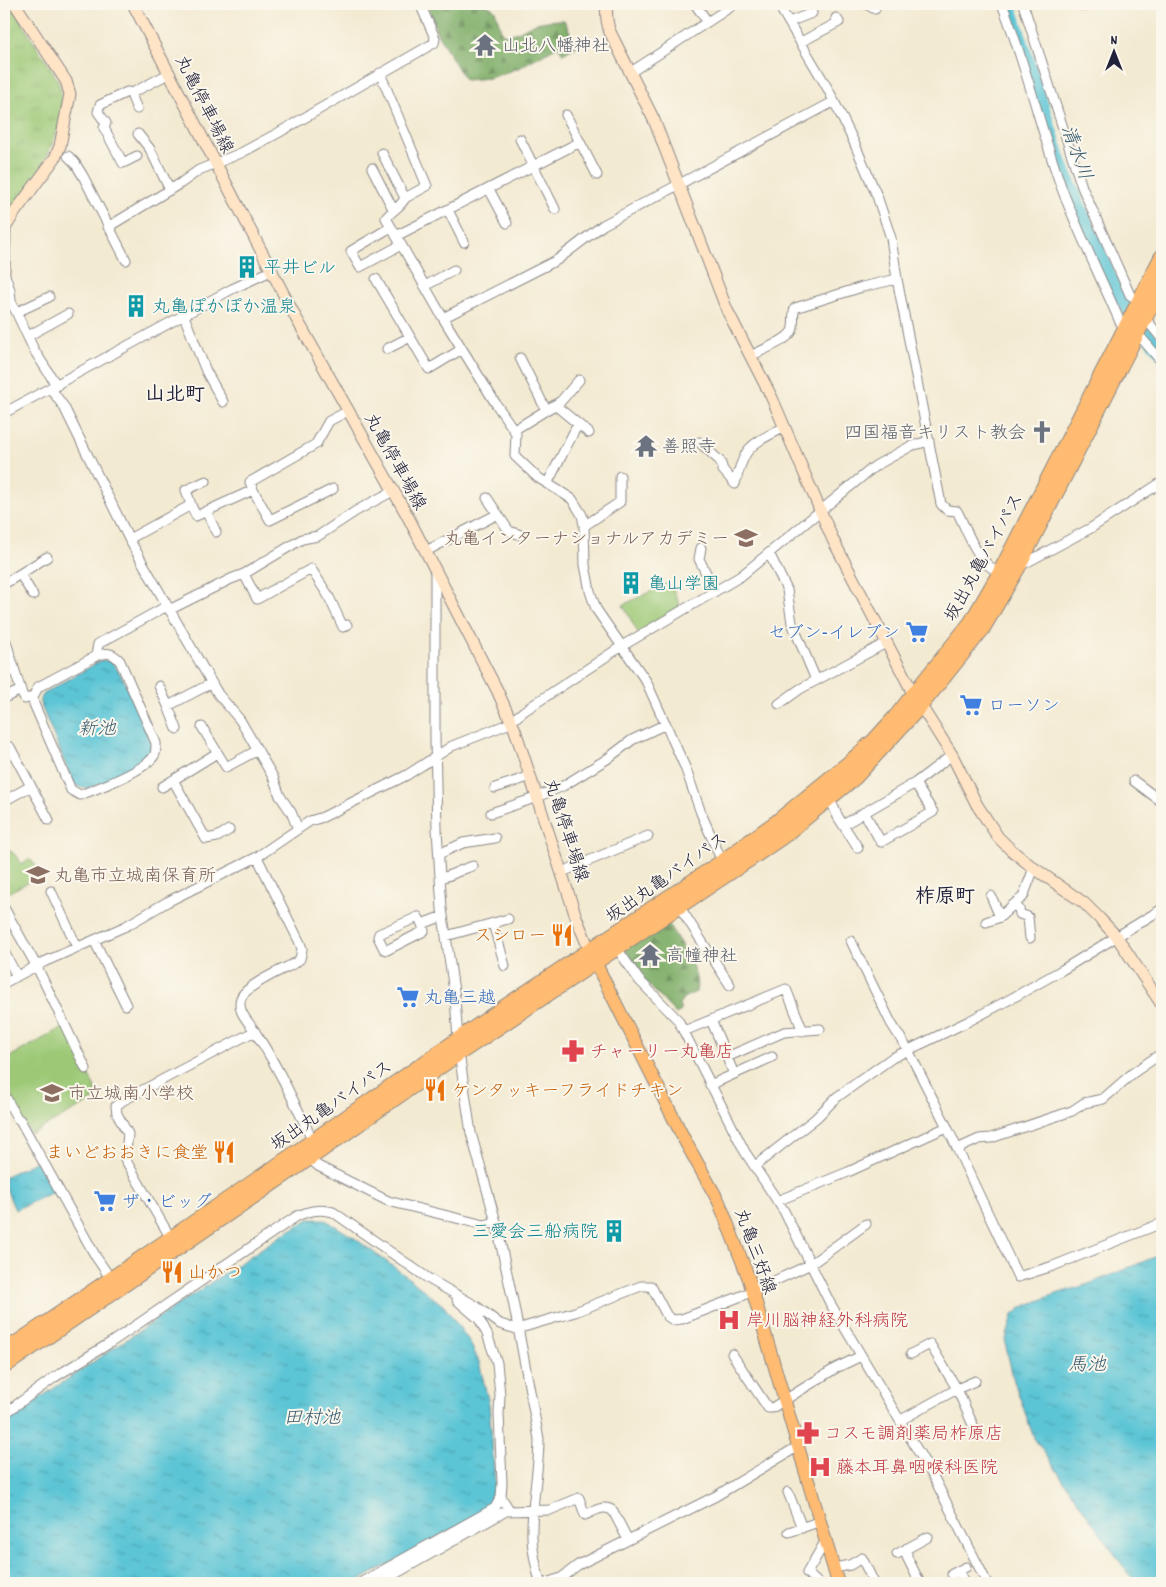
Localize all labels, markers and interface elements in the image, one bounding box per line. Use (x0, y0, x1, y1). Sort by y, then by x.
north arrow (1088, 28, 1138, 78)
text: N (1111, 31, 1118, 51)
temple icon: 山北八幡神社 (472, 32, 498, 58)
place label: 山北八幡神社 (502, 35, 610, 60)
street label: 丸亀停車場線 (167, 51, 238, 159)
water label: 清水川 (1052, 122, 1097, 185)
building icon: 平井ビル (234, 254, 260, 280)
place label: 平井ビル (264, 257, 336, 282)
building icon: 丸亀ぽかぽか温泉 (123, 293, 149, 319)
place label: 丸亀ぽかぽか温泉 (152, 296, 296, 321)
district label: 山北町 (145, 382, 205, 410)
street label: 丸亀停車場線 (357, 409, 431, 516)
church icon: 四国福音キリスト教会 (1029, 419, 1055, 445)
place label: 四国福音キリスト教会 (845, 422, 1026, 447)
temple icon: 善照寺 (633, 433, 659, 459)
place label: 善照寺 (662, 436, 716, 461)
street label: 坂出丸亀バイパス (939, 489, 1031, 627)
school or university icon: 丸亀インターナショナルアカデミー (733, 525, 759, 551)
place label: 丸亀インターナショナルアカデミー (444, 528, 729, 553)
building icon: 亀山学園 (618, 570, 644, 596)
place label: 亀山学園 (648, 573, 720, 598)
supermarket icon: セブン-イレブン (904, 619, 930, 645)
place label: セブン-イレブン (768, 622, 900, 647)
supermarket icon: ローソン (958, 692, 984, 718)
place label: ローソン (988, 695, 1060, 720)
water label: 新池 (78, 717, 117, 744)
street label: 丸亀停車場線 (536, 776, 593, 886)
street label: 坂出丸亀バイパス (601, 828, 733, 930)
school or university icon: 丸亀市立城南保育所 (25, 862, 51, 888)
place label: 丸亀市立城南保育所 (54, 865, 216, 890)
district label: 柞原町 (915, 884, 975, 912)
restaurant icon: スシロー (549, 922, 575, 948)
place label: スシロー (474, 925, 546, 950)
temple icon: 高幢神社 (637, 942, 663, 968)
place label: 高幢神社 (666, 945, 738, 970)
supermarket icon: 丸亀三越 (395, 984, 421, 1010)
place label: 丸亀三越 (424, 987, 496, 1012)
pharmacy icon: チャーリー丸亀店 (560, 1038, 586, 1064)
place label: チャーリー丸亀店 (590, 1041, 734, 1066)
street label: 坂出丸亀バイパス (266, 1056, 398, 1158)
restaurant icon: ケンタッキーフライドチキン (422, 1077, 448, 1103)
school or university icon: 市立城南小学校 (39, 1080, 65, 1106)
place label: ケンタッキーフライドチキン (452, 1080, 684, 1105)
place label: 市立城南小学校 (68, 1083, 194, 1108)
restaurant icon: まいどおおきに食堂 (211, 1139, 237, 1165)
place label: まいどおおきに食堂 (46, 1142, 208, 1167)
supermarket icon: ザ・ビッグ (92, 1188, 118, 1214)
place label: ザ・ビッグ (122, 1191, 212, 1216)
street label: 丸亀三好線 (727, 1205, 781, 1298)
building icon: 三愛会三船病院 (601, 1218, 627, 1244)
place label: 三愛会三船病院 (472, 1221, 598, 1246)
restaurant icon: 山かつ (159, 1259, 185, 1285)
place label: 山かつ (188, 1262, 242, 1287)
hospital icon: 岸川脳神経外科病院 (716, 1307, 742, 1333)
place label: 岸川脳神経外科病院 (746, 1310, 908, 1335)
water label: 馬池 (1068, 1353, 1107, 1380)
water label: 田村池 (283, 1406, 341, 1433)
pharmacy icon: コスモ調剤薬局柞原店 (795, 1420, 821, 1446)
place label: コスモ調剤薬局柞原店 (824, 1423, 1003, 1448)
hospital icon: 藤本耳鼻咽喉科医院 (807, 1454, 833, 1480)
place label: 藤本耳鼻咽喉科医院 (836, 1457, 998, 1482)

